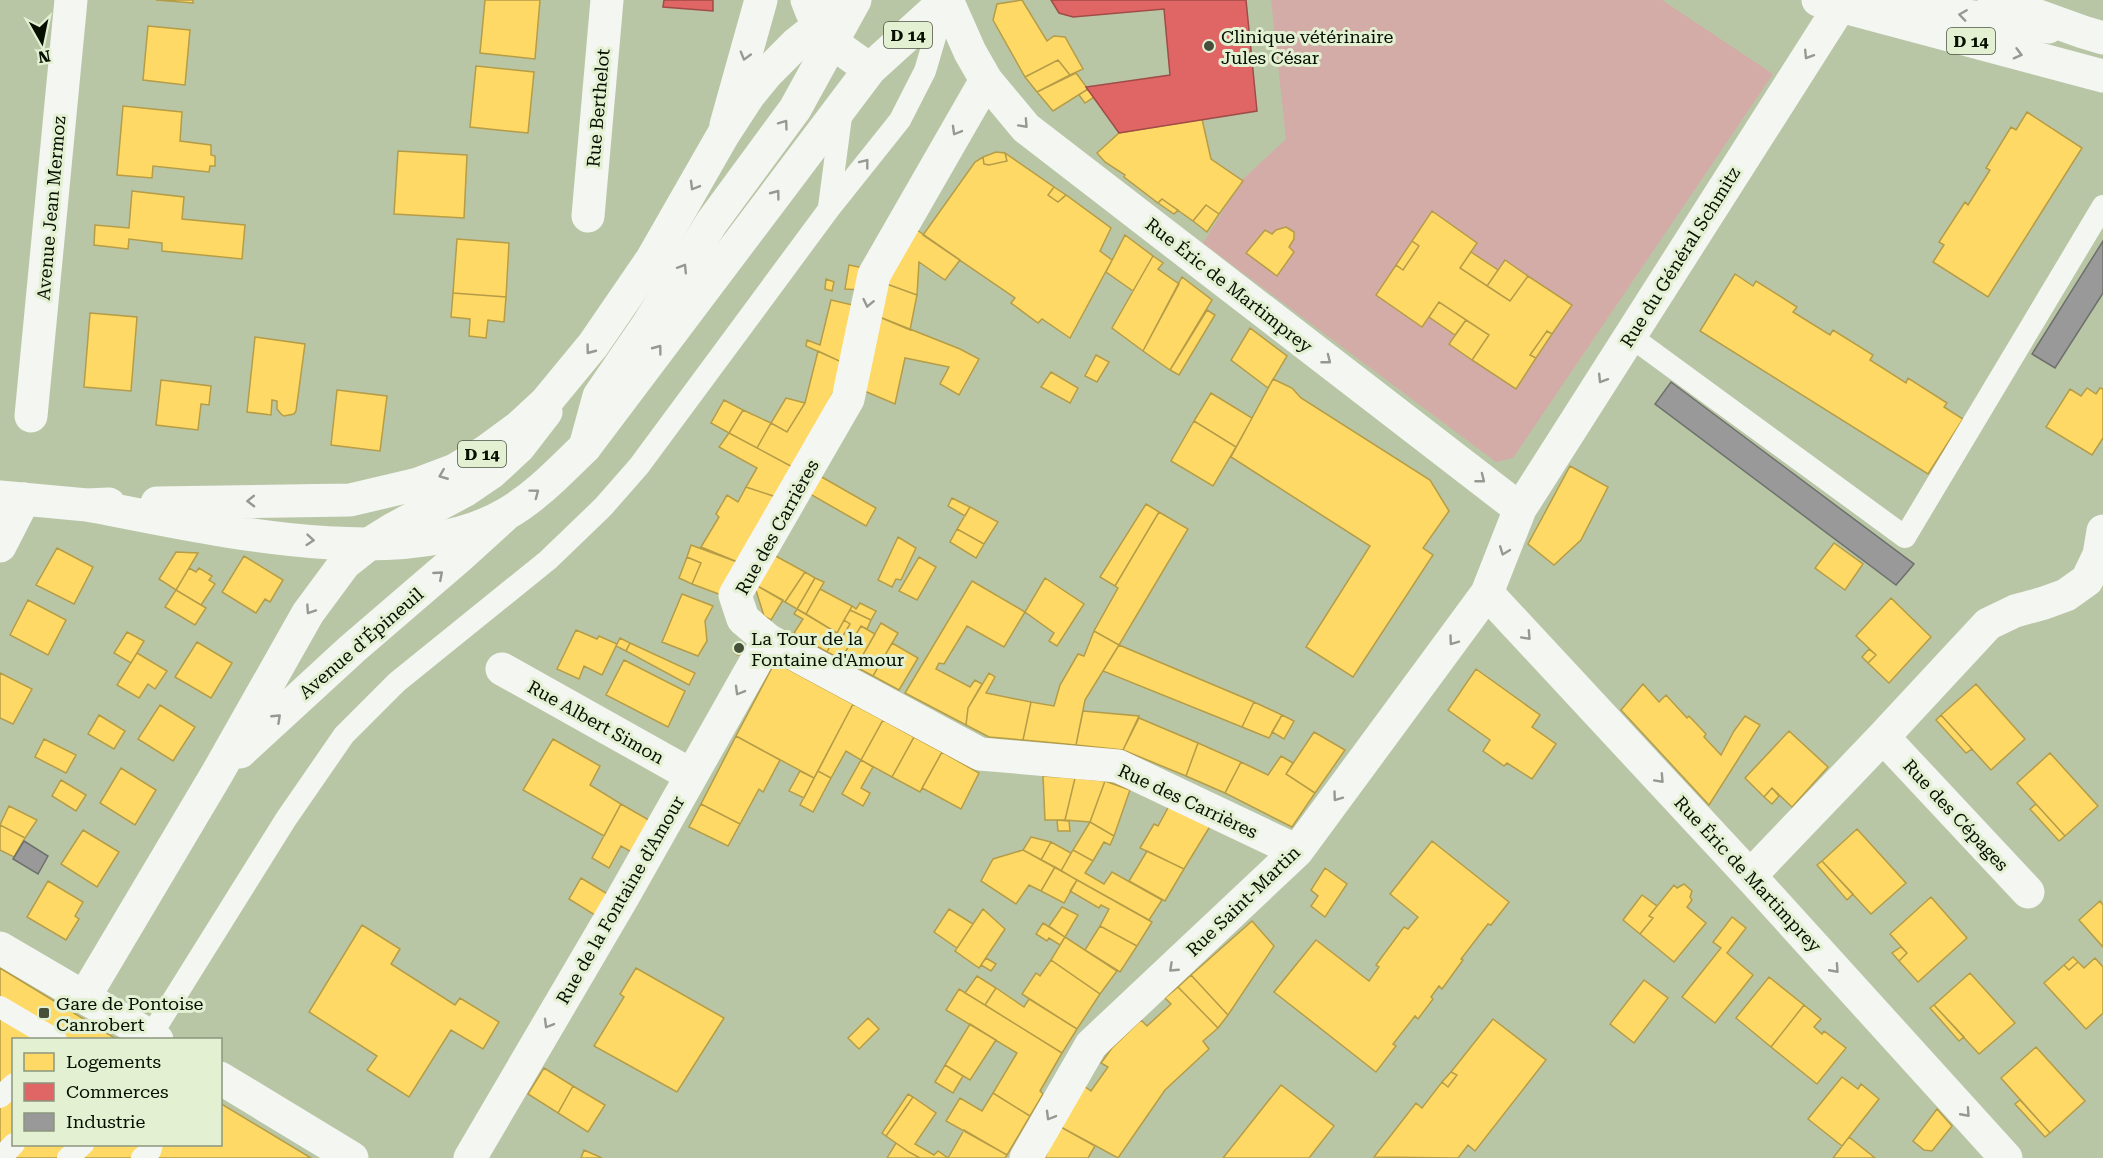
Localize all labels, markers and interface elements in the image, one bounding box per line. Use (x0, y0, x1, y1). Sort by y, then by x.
one-way arrow (1958, 9, 1967, 21)
north arrow (12, 12, 72, 72)
road number: D 14 (884, 22, 932, 48)
place label: Clinique vétérinaire Jules César (1221, 26, 1394, 68)
road number: D 14 (1947, 28, 1995, 54)
marker: Clinique vétérinaire Jules César (1202, 39, 1216, 53)
text: N (37, 46, 52, 67)
one-way arrow (2013, 46, 2023, 59)
street label: Rue Berthelot (582, 48, 614, 168)
one-way arrow (1803, 49, 1815, 59)
one-way arrow (740, 50, 752, 61)
street label: Avenue Jean Mermoz (32, 114, 70, 301)
one-way arrow (1016, 117, 1027, 128)
one-way arrow (777, 119, 788, 130)
one-way arrow (952, 125, 964, 135)
one-way arrow (858, 159, 869, 170)
street label: Rue du Général Schmitz (1616, 163, 1744, 351)
one-way arrow (690, 179, 701, 190)
one-way arrow (768, 190, 779, 201)
street label: Rue Éric de Martimprey (1141, 213, 1317, 357)
one-way arrow (676, 264, 688, 274)
one-way arrow (862, 298, 875, 308)
one-way arrow (586, 343, 597, 354)
one-way arrow (651, 345, 662, 356)
one-way arrow (1320, 352, 1331, 363)
one-way arrow (1598, 373, 1610, 383)
road number: D 14 (458, 441, 506, 467)
street label: Rue des Carrières (731, 456, 823, 598)
one-way arrow (438, 467, 449, 480)
one-way arrow (1474, 471, 1485, 482)
one-way arrow (529, 489, 540, 500)
one-way arrow (247, 495, 256, 507)
one-way arrow (306, 533, 315, 546)
one-way arrow (1498, 545, 1511, 556)
one-way arrow (432, 571, 443, 582)
street label: Avenue d'Épineuil (295, 583, 428, 703)
one-way arrow (306, 604, 318, 614)
place label: La Tour de la Fontaine d'Amour (751, 628, 904, 670)
one-way arrow (1520, 630, 1531, 640)
one-way arrow (1449, 634, 1460, 645)
marker: La Tour de la Fontaine d'Amour (732, 641, 746, 655)
street label: Rue Albert Simon (524, 676, 668, 768)
one-way arrow (735, 685, 746, 695)
one-way arrow (270, 714, 281, 725)
street label: Rue des Cépages (1899, 755, 2013, 875)
street label: Rue des Carrières (1115, 760, 1261, 842)
one-way arrow (1653, 772, 1664, 783)
one-way arrow (1333, 791, 1344, 802)
street label: Rue de la Fontaine d'Amour (552, 792, 688, 1008)
street label: Rue Éric de Martimprey (1670, 792, 1826, 957)
street label: Rue Saint-Martin (1182, 841, 1304, 960)
one-way arrow (1169, 961, 1180, 972)
one-way arrow (1828, 962, 1839, 973)
place label: Gare de Pontoise Canrobert (56, 993, 203, 1035)
marker: Gare de Pontoise Canrobert (37, 1006, 51, 1020)
one-way arrow (544, 1018, 555, 1028)
legend (12, 1038, 222, 1146)
text: Logements (66, 1051, 161, 1072)
text: Commerces (66, 1081, 168, 1102)
one-way arrow (1959, 1107, 1970, 1117)
one-way arrow (1046, 1110, 1057, 1120)
text: Industrie (66, 1111, 146, 1132)

